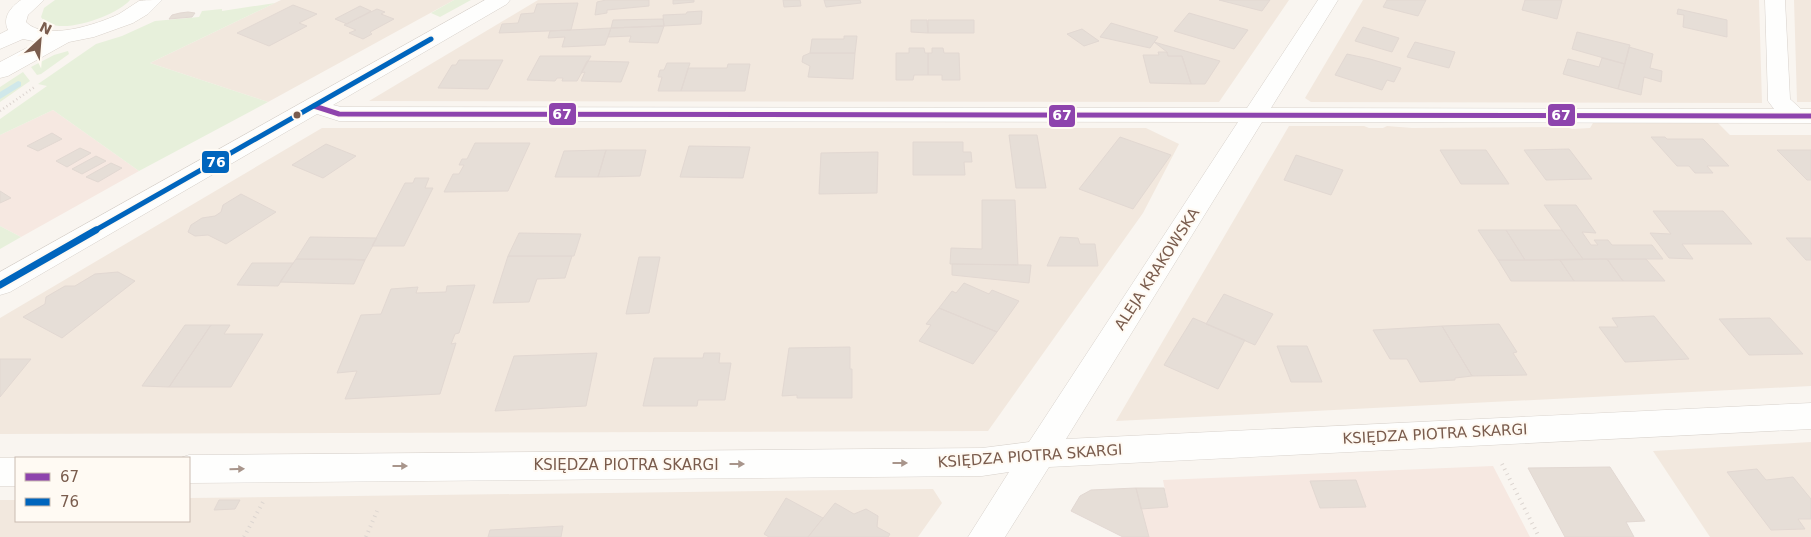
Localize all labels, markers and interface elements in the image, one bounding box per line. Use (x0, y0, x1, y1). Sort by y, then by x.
north arrow (15, 15, 65, 65)
text: N (37, 19, 54, 38)
line badge: 67 (548, 102, 577, 126)
line badge: 67 (1547, 103, 1576, 127)
line badge: 67 (1048, 104, 1076, 128)
text: 67 (552, 106, 572, 122)
text: 67 (1052, 107, 1072, 123)
text: 67 (1551, 107, 1571, 123)
unlabelled marker (292, 110, 302, 120)
line badge: 76 (201, 150, 230, 174)
text: 76 (206, 154, 226, 170)
street label: ALEJA KRAKOWSKA (1111, 204, 1204, 334)
street label: KSIĘDZA PIOTRA SKARGI (1342, 420, 1528, 448)
street label: KSIĘDZA PIOTRA SKARGI (937, 441, 1123, 471)
street label: KSIĘDZA PIOTRA SKARGI (533, 456, 719, 474)
legend (15, 457, 190, 522)
one-way arrow (892, 459, 908, 467)
one-way arrow (730, 460, 746, 468)
one-way arrow (392, 462, 408, 470)
one-way arrow (230, 465, 246, 473)
text: 67 (60, 468, 79, 486)
text: 76 (60, 493, 79, 511)

